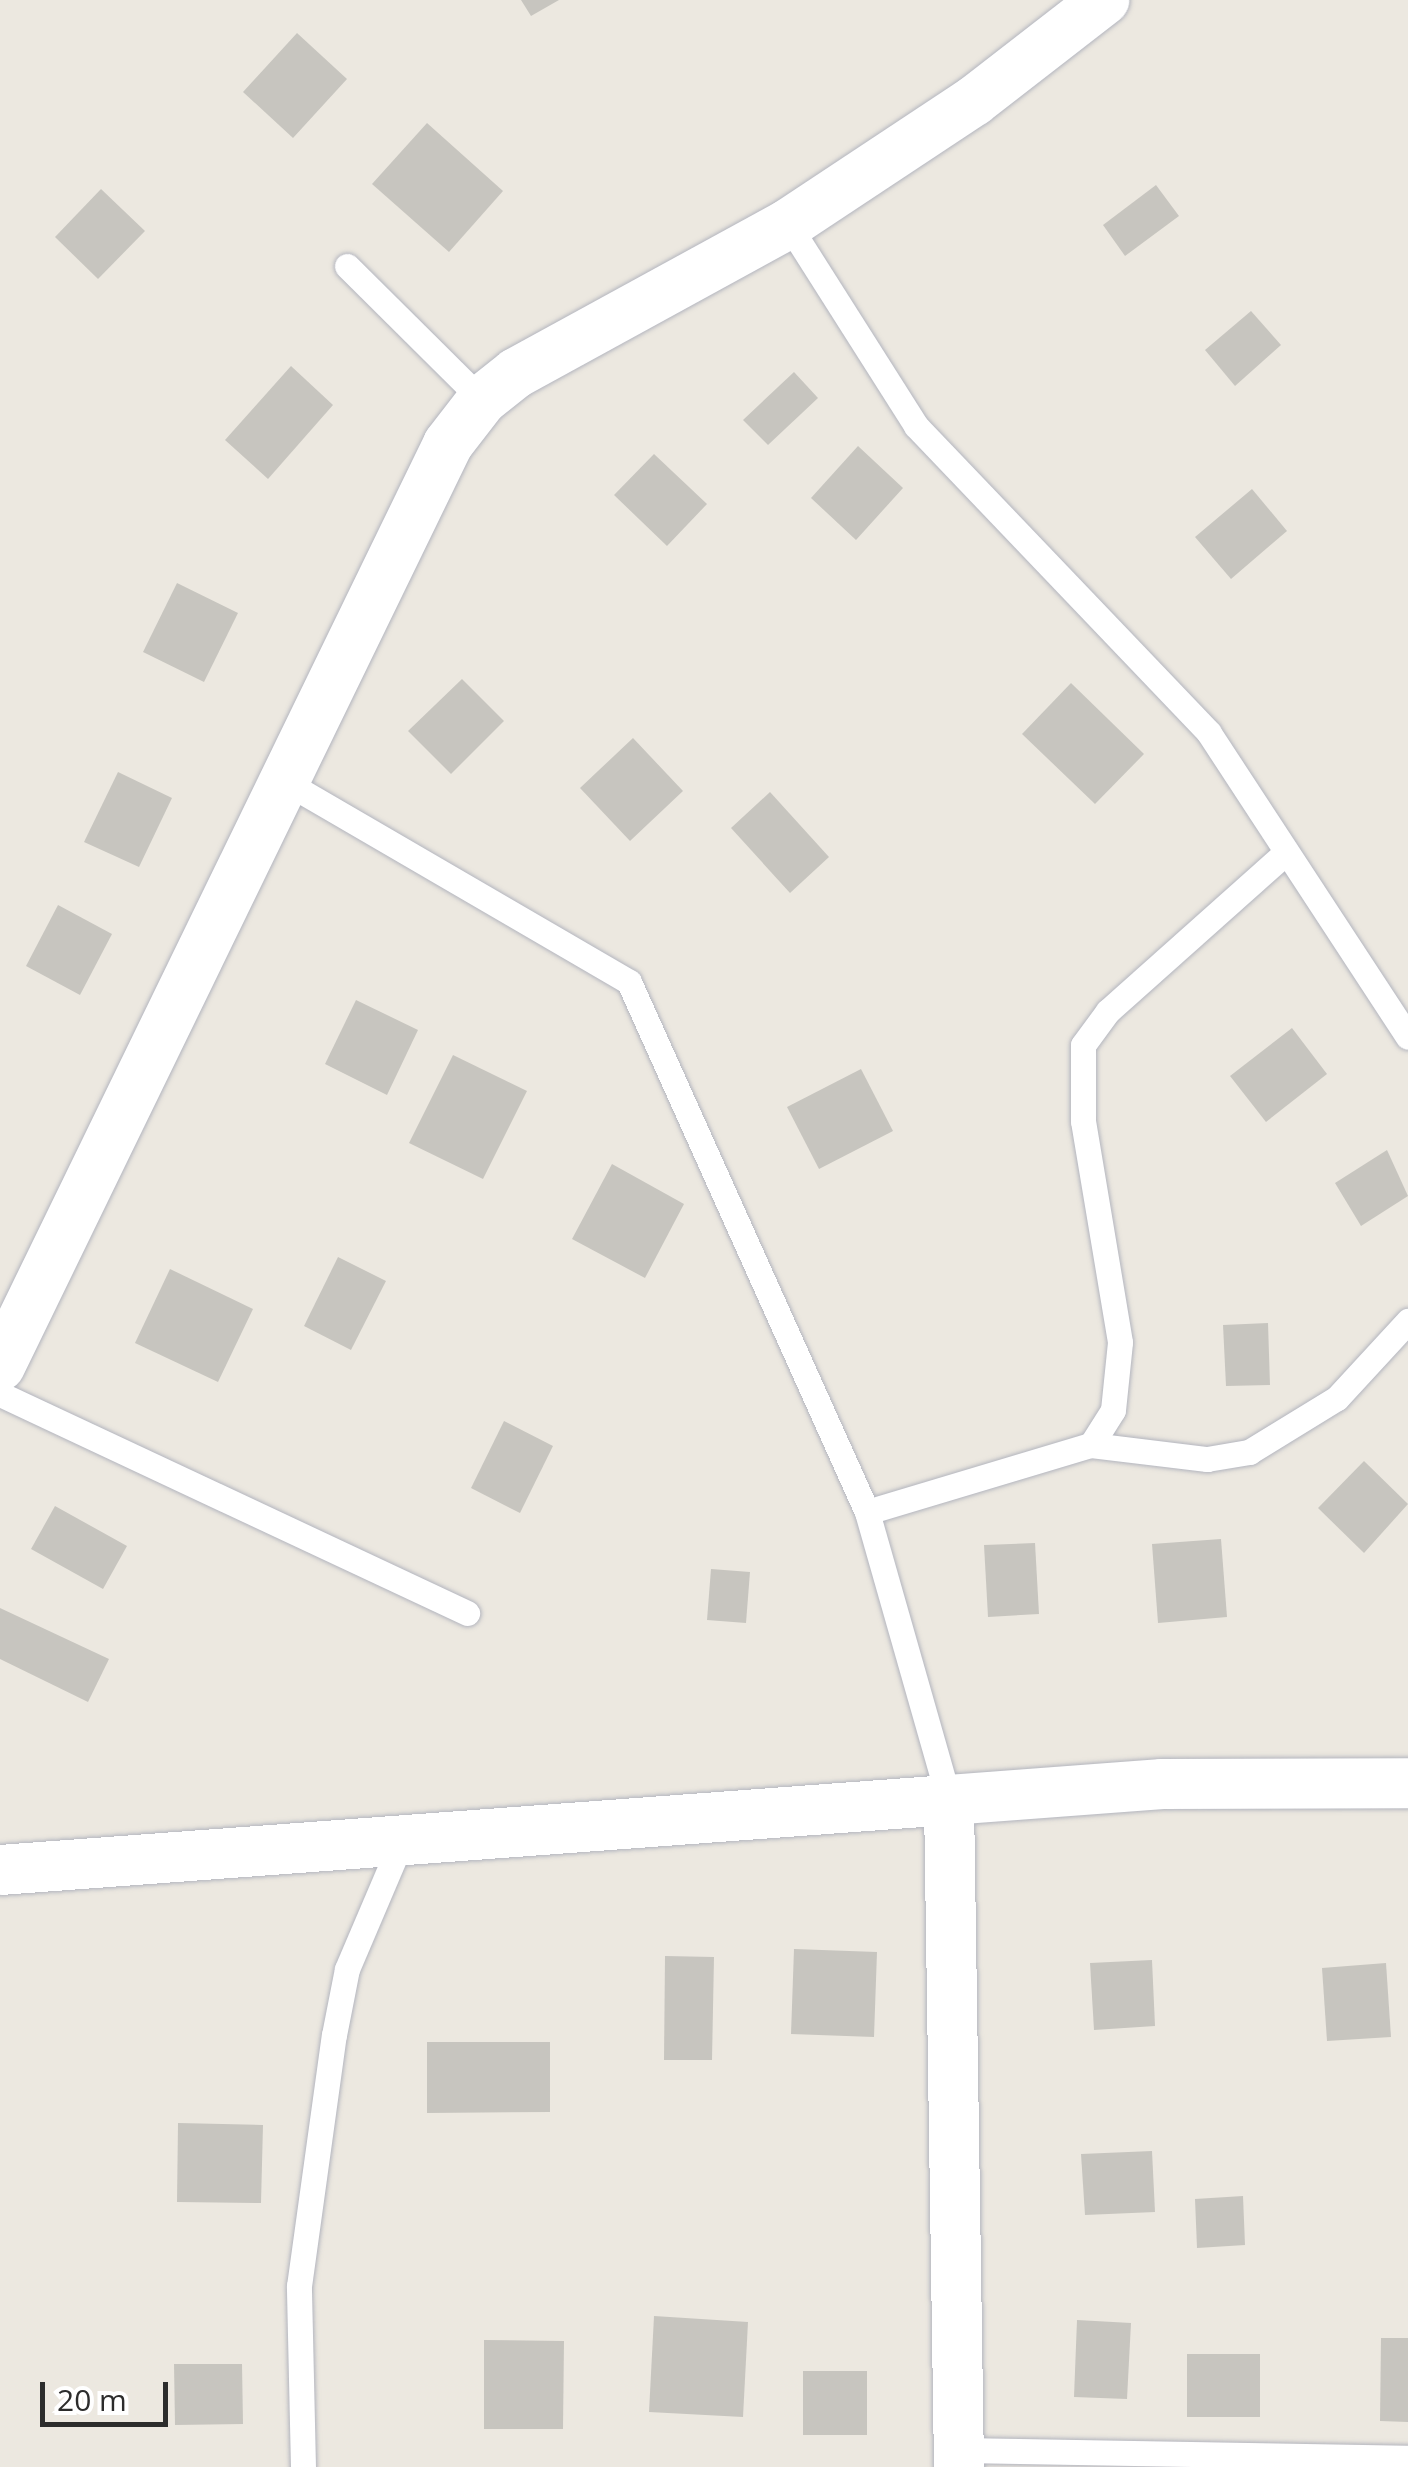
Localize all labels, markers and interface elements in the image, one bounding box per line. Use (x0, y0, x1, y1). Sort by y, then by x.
scale bar (45, 2362, 172, 2424)
text: 20 m (57, 2379, 127, 2420)

